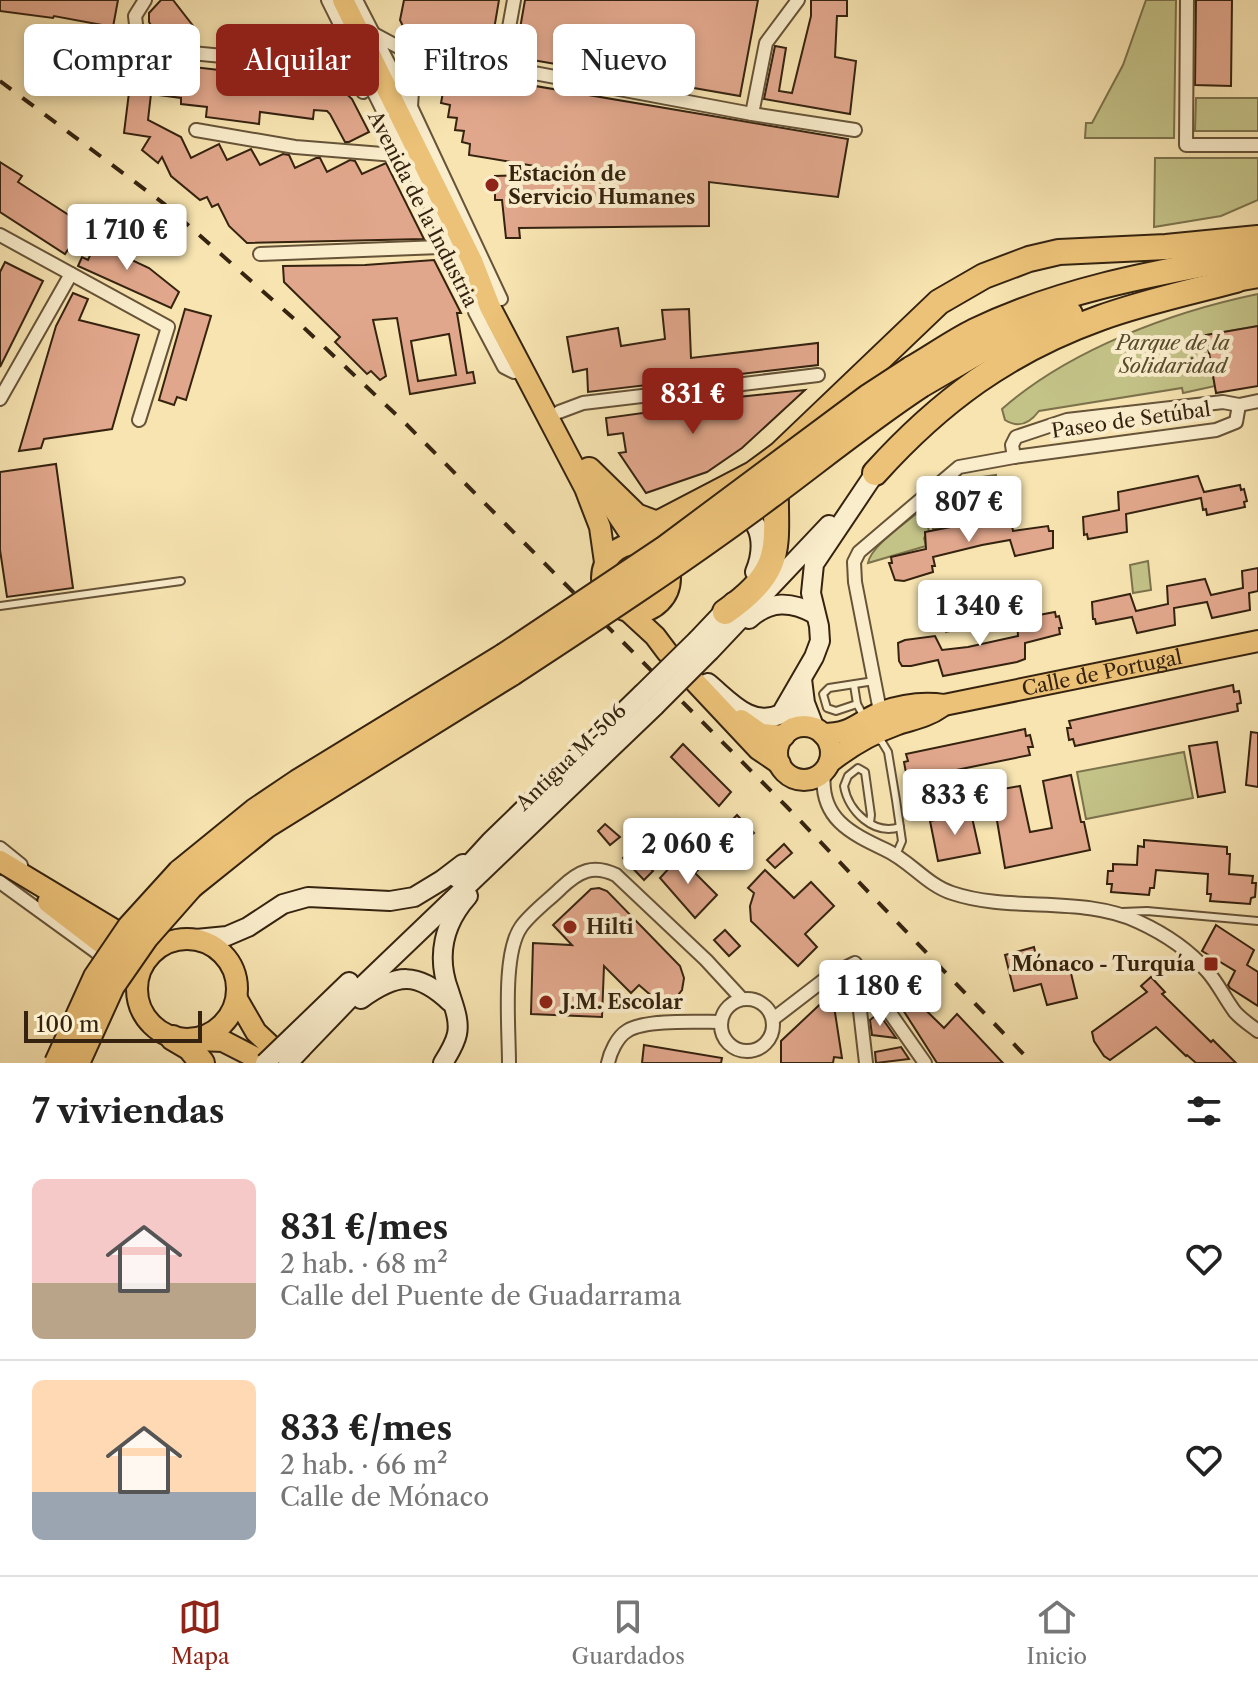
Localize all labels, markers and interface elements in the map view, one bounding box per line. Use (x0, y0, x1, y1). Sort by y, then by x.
chip: Comprar (24, 24, 200, 96)
chip: Alquilar (216, 24, 379, 96)
chip: Filtros (395, 24, 537, 96)
chip: Nuevo (553, 24, 695, 96)
street label: Avenida de la Industria (363, 106, 483, 312)
place label: Estación de Servicio Humanes (508, 162, 695, 209)
marker: Estación de Servicio Humanes (483, 176, 501, 194)
pin: 1 710 € (53, 204, 201, 272)
text: 1 710 € (86, 214, 168, 246)
park label: Parque de la Solidaridad (1114, 331, 1230, 378)
pin: 831 € (637, 368, 749, 436)
text: 831 € (660, 378, 726, 410)
street label: Paseo de Setúbal (1050, 397, 1212, 443)
pin: 807 € (913, 476, 1025, 544)
text: 807 € (934, 486, 1004, 518)
pin: 1 340 € (906, 580, 1054, 648)
text: 1 340 € (936, 590, 1024, 622)
street label: Calle de Portugal (1020, 645, 1184, 701)
street label: Antigua M-506 (510, 699, 631, 816)
pin: 833 € (899, 769, 1011, 837)
text: 833 € (921, 779, 989, 811)
pin: 2 060 € (614, 818, 762, 886)
text: 2 060 € (641, 828, 735, 860)
place label: Hilti (586, 915, 634, 939)
marker: Hilti (561, 918, 579, 936)
place label: Mónaco - Turquía (1011, 952, 1195, 976)
marker: Mónaco - Turquía (1202, 955, 1220, 973)
pin: 1 180 € (806, 960, 954, 1028)
text: 1 180 € (837, 970, 923, 1002)
place label: J.M. Escolar (558, 990, 683, 1014)
marker: J.M. Escolar (537, 993, 555, 1011)
scale bar (24, 1007, 202, 1043)
text: 100 m (36, 1011, 99, 1038)
icon: filters (1182, 1089, 1226, 1133)
text: 7 viviendas (32, 1090, 225, 1132)
text: 831 €/mes (280, 1206, 448, 1248)
icon: home (96, 1211, 192, 1307)
icon: heart (1182, 1237, 1226, 1281)
text: 2 hab. · 68 m² (280, 1248, 448, 1280)
text: Calle del Puente de Guadarrama (280, 1280, 681, 1312)
text: 833 €/mes (280, 1407, 452, 1449)
icon: home (96, 1412, 192, 1508)
icon: heart (1182, 1438, 1226, 1482)
text: 2 hab. · 66 m² (280, 1449, 448, 1481)
text: Calle de Mónaco (280, 1481, 489, 1513)
tab: Mapa (171, 1595, 230, 1670)
tab: Guardados (572, 1595, 685, 1670)
tab: Inicio (1027, 1595, 1087, 1670)

